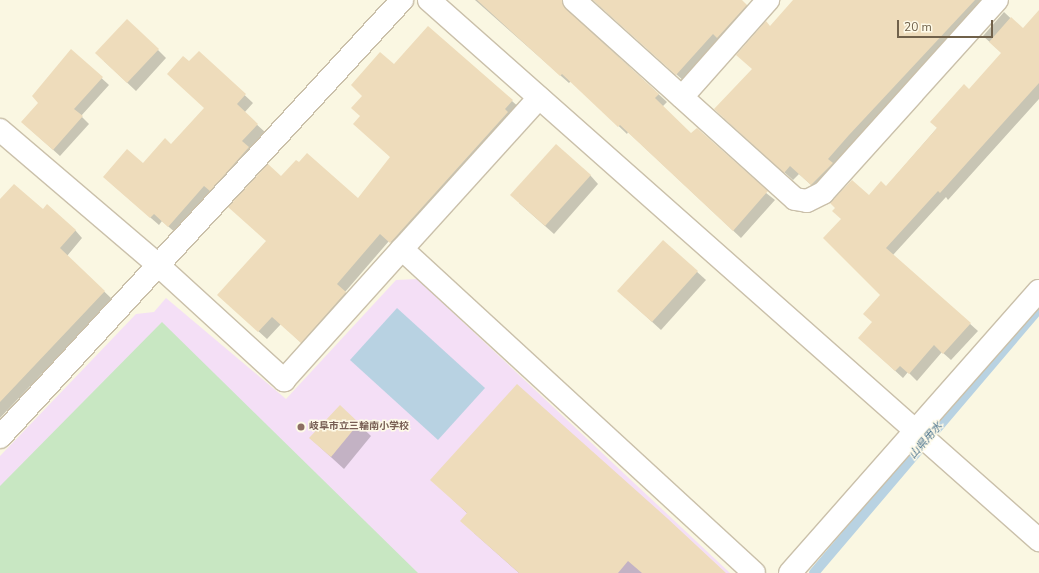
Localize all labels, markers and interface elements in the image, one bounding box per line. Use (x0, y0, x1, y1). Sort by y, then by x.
scale bar (899, 12, 995, 38)
text: 20 m (904, 19, 932, 35)
water label: 山県用水 (907, 420, 945, 462)
place label: 岐阜市立三輪南小学校 (309, 421, 409, 433)
marker: 岐阜市立三輪南小学校 (296, 422, 306, 432)

